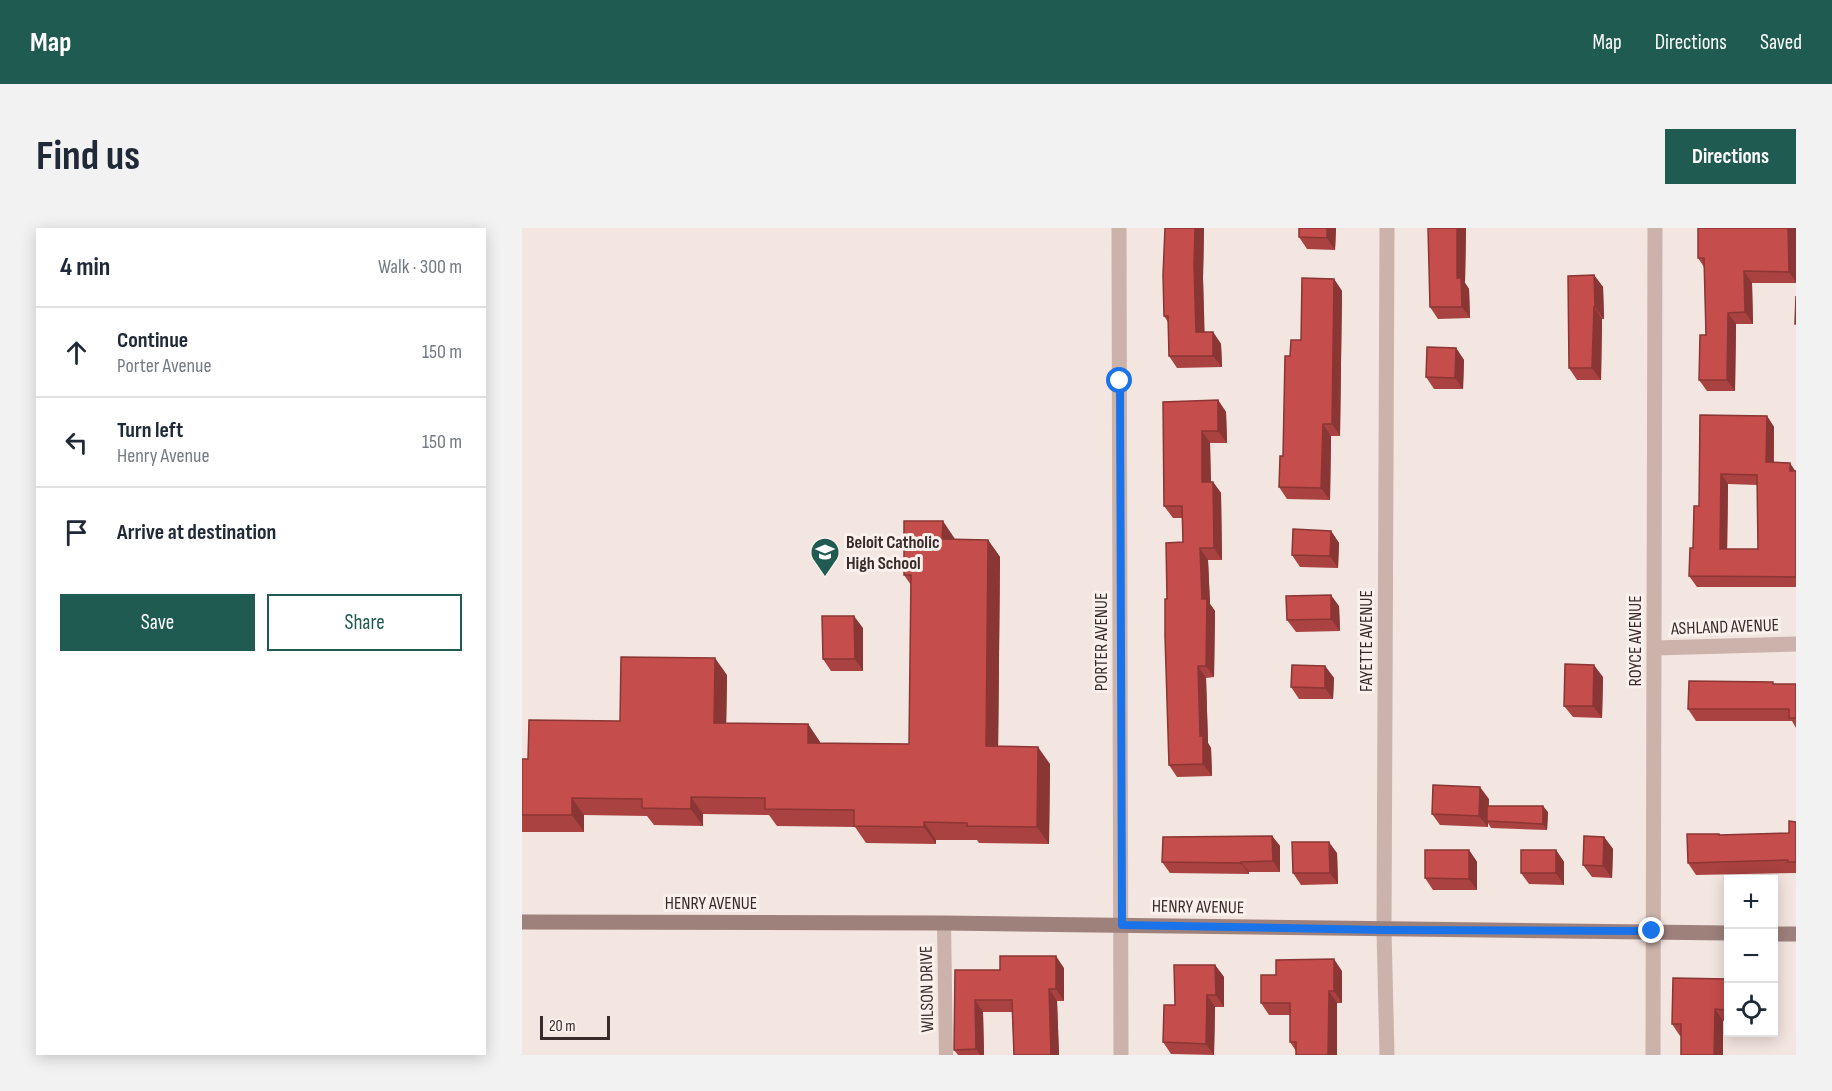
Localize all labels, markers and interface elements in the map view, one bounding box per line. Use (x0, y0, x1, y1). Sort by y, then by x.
text: Map (30, 26, 71, 59)
text: Map (1592, 30, 1622, 55)
text: Directions (1655, 30, 1727, 55)
text: Saved (1760, 30, 1802, 55)
button: Directions (1665, 129, 1796, 184)
text: Find us (36, 131, 140, 182)
text: 4 min (60, 252, 110, 283)
text: Walk · 300 m (378, 255, 462, 279)
text: Continue (117, 327, 188, 354)
icon: ahead (60, 336, 93, 369)
text: 150 m (422, 340, 462, 364)
text: Porter Avenue (117, 354, 212, 378)
route start (1106, 367, 1132, 393)
text: Turn left (117, 417, 183, 444)
icon: left (60, 426, 93, 459)
text: 150 m (422, 430, 462, 454)
text: Henry Avenue (117, 444, 209, 468)
icon: arrive (60, 516, 93, 549)
text: Arrive at destination (117, 519, 276, 546)
place label: Beloit Catholic High School (846, 532, 940, 574)
school or university icon: Beloit Catholic High School (809, 536, 841, 578)
street label: FAYETTE AVENUE (1356, 590, 1377, 692)
street label: PORTER AVENUE (1091, 593, 1112, 691)
button: Save (60, 594, 255, 651)
button: Share (267, 594, 462, 651)
street label: ROYCE AVENUE (1625, 595, 1646, 687)
street label: ASHLAND AVENUE (1670, 615, 1779, 639)
map controls (1724, 875, 1778, 1037)
button: + (1724, 875, 1778, 929)
street label: HENRY AVENUE (665, 893, 757, 914)
street label: HENRY AVENUE (1152, 896, 1244, 918)
route end (1638, 917, 1664, 943)
button: − (1724, 929, 1778, 983)
street label: WILSON DRIVE (916, 945, 938, 1033)
button: locate (1724, 983, 1778, 1037)
scale bar (540, 1013, 610, 1040)
text: 20 m (549, 1017, 576, 1036)

